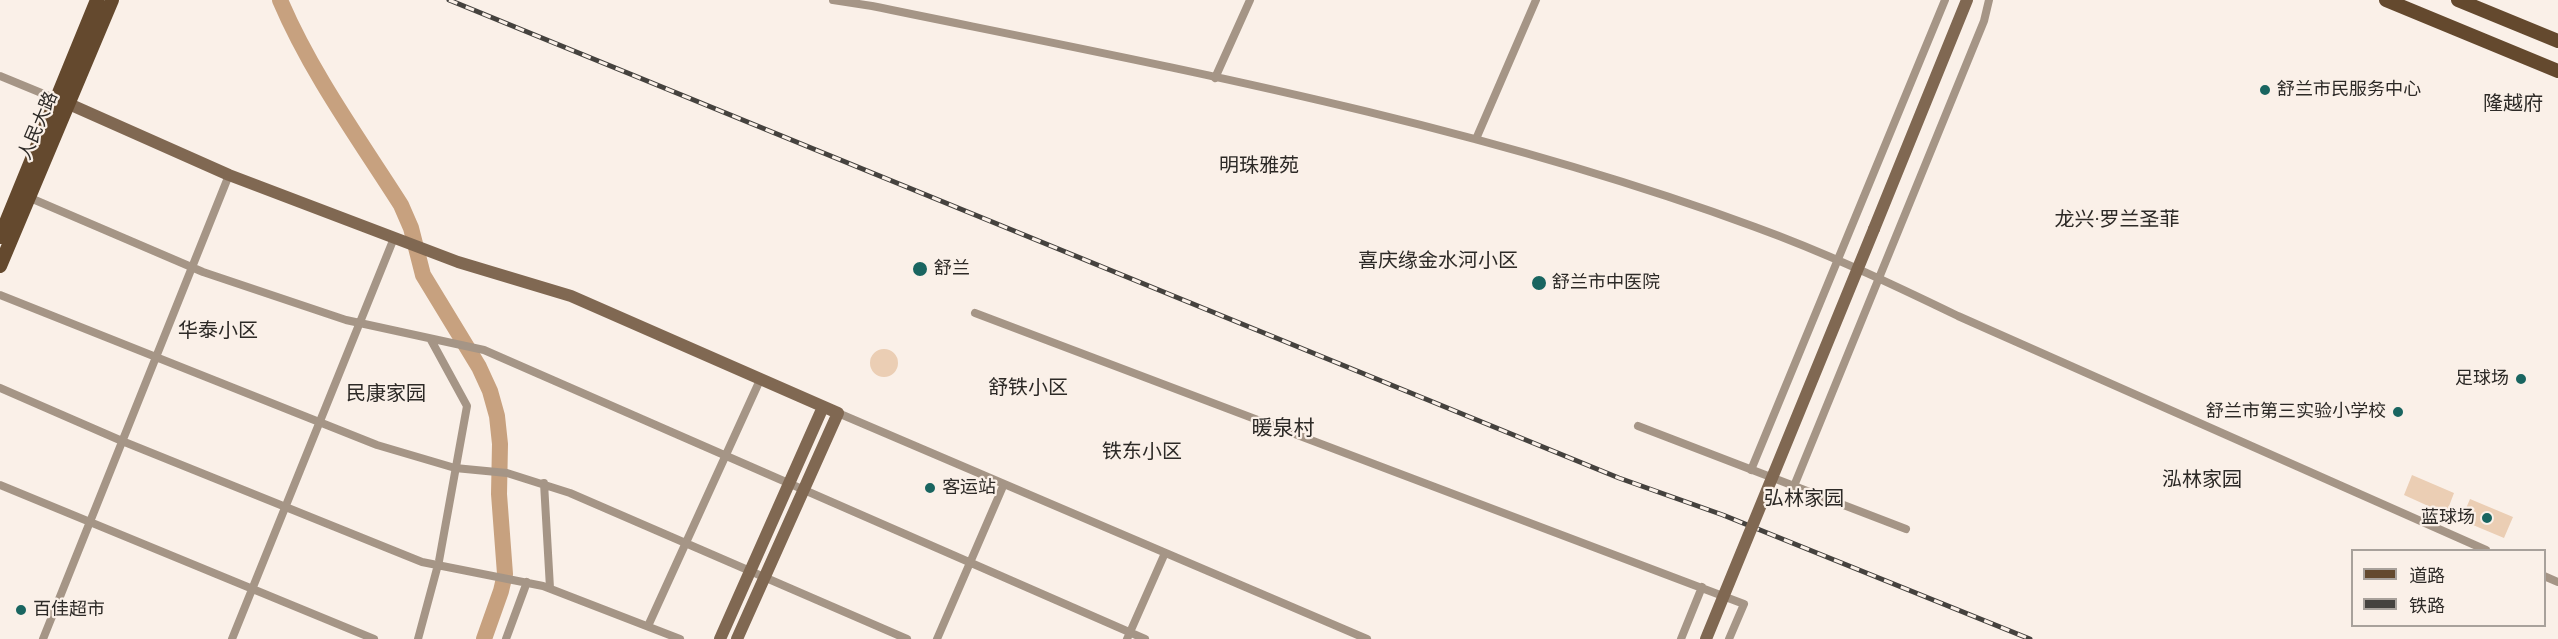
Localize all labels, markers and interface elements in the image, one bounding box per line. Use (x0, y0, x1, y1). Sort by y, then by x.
place label: 舒兰市民服务中心 (2277, 79, 2421, 101)
marker: 舒兰市民服务中心 (2258, 83, 2272, 97)
street label: 人民大路 (15, 89, 63, 163)
district label: 隆越府 (2483, 93, 2543, 117)
district label: 明珠雅苑 (1219, 155, 1299, 179)
district label: 龙兴·罗兰圣菲 (2054, 209, 2180, 233)
district label: 喜庆缘金水河小区 (1358, 250, 1518, 274)
place label: 舒兰 (934, 258, 970, 280)
marker: 舒兰 (911, 260, 929, 278)
place label: 舒兰市中医院 (1552, 272, 1660, 294)
marker: 舒兰市中医院 (1530, 274, 1548, 292)
district label: 华泰小区 (178, 320, 258, 344)
place label: 足球场 (2455, 368, 2509, 390)
marker: 足球场 (2514, 372, 2528, 386)
district label: 舒铁小区 (988, 377, 1068, 401)
district label: 民康家园 (346, 383, 426, 407)
place label: 舒兰市第三实验小学校 (2206, 401, 2386, 423)
marker: 舒兰市第三实验小学校 (2391, 405, 2405, 419)
district label: 暖泉村 (1252, 417, 1314, 443)
district label: 铁东小区 (1102, 441, 1182, 465)
district label: 泓林家园 (2162, 469, 2242, 493)
place label: 客运站 (942, 477, 996, 499)
marker: 客运站 (923, 481, 937, 495)
district label: 弘林家园 (1764, 488, 1844, 512)
place label: 蓝球场 (2421, 507, 2475, 529)
marker: 蓝球场 (2480, 511, 2494, 525)
legend (2351, 549, 2546, 627)
text: 道路 (2409, 565, 2445, 586)
text: 铁路 (2409, 595, 2445, 616)
place label: 百佳超市 (33, 599, 105, 621)
marker: 百佳超市 (14, 603, 28, 617)

